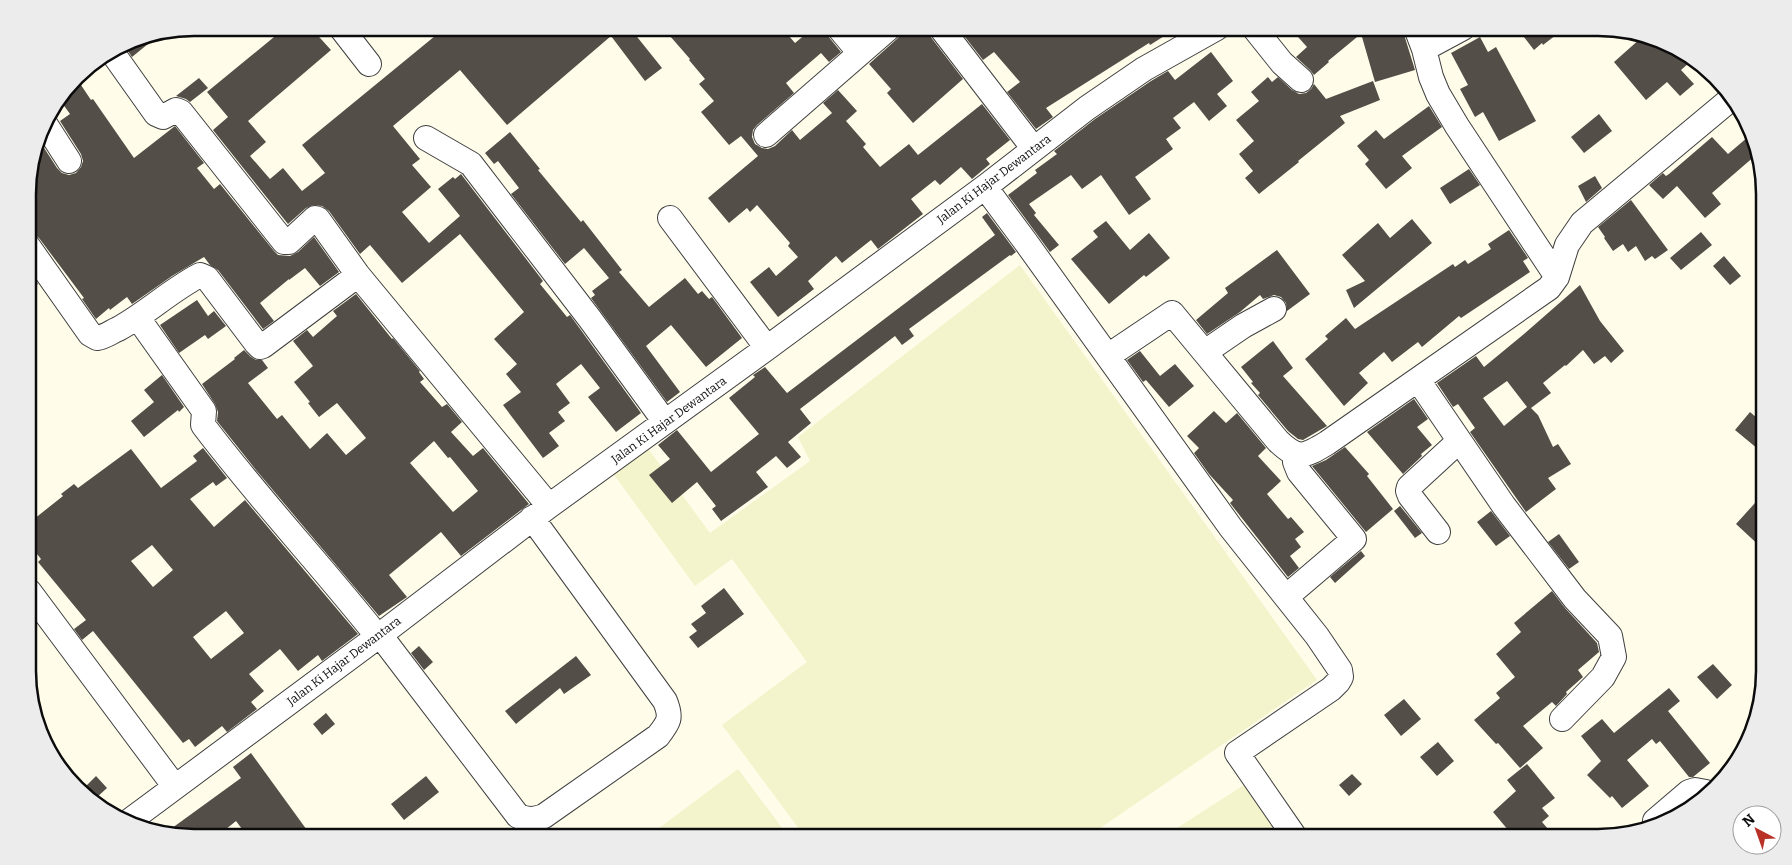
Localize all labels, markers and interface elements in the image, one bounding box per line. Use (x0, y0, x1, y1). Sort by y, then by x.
street label: Jalan Ki Hajar Dewantara (934, 131, 1054, 227)
street label: Jalan Ki Hajar Dewantara (608, 373, 729, 467)
street label: Jalan Ki Hajar Dewantara (284, 613, 404, 709)
north arrow (1732, 805, 1782, 855)
text: N (1739, 810, 1759, 831)

